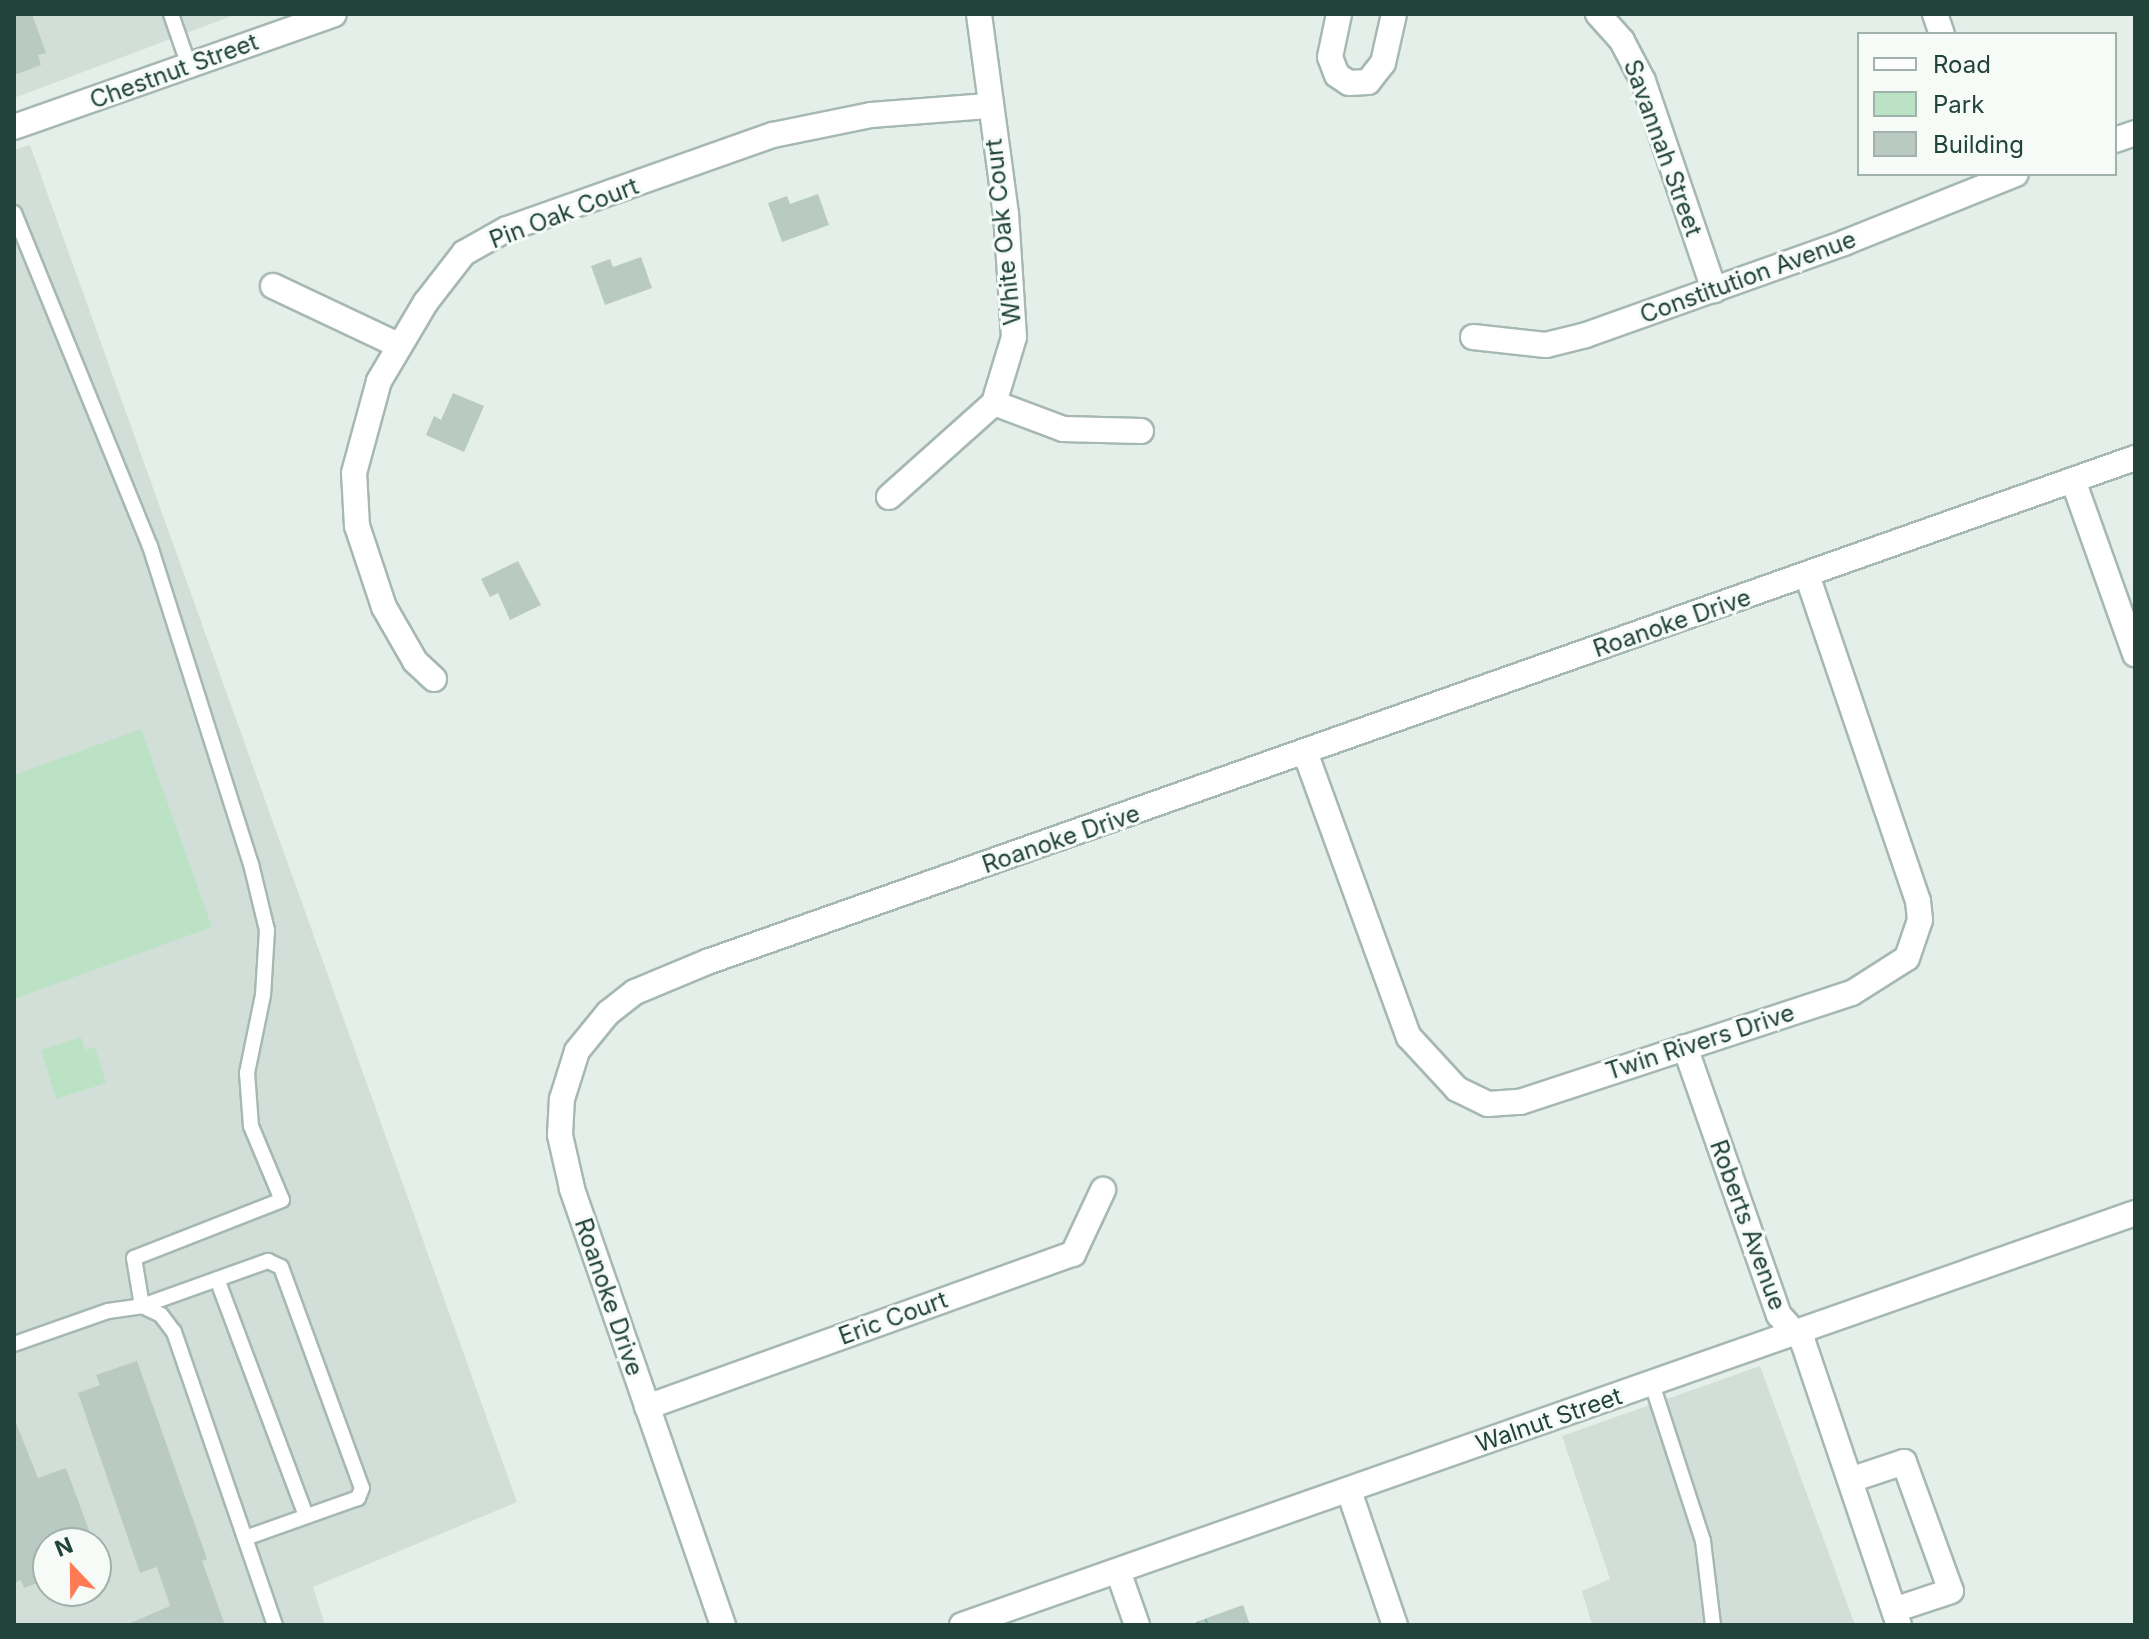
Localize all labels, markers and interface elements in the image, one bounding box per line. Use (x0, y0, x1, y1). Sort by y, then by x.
street label: Chestnut Street (86, 27, 262, 115)
legend (1857, 32, 2117, 176)
text: Road (1933, 50, 1991, 79)
street label: Savannah Street (1618, 56, 1708, 240)
text: Park (1933, 90, 1984, 119)
text: Building (1933, 130, 2024, 159)
street label: White Oak Court (979, 137, 1027, 327)
street label: Pin Oak Court (485, 171, 643, 255)
street label: Constitution Avenue (1636, 225, 1860, 329)
street label: Roanoke Drive (1589, 583, 1755, 663)
street label: Roanoke Drive (978, 799, 1144, 879)
street label: Twin Rivers Drive (1602, 998, 1798, 1086)
street label: Roberts Avenue (1704, 1136, 1792, 1314)
street label: Roanoke Drive (569, 1214, 649, 1380)
street label: Eric Court (835, 1285, 951, 1351)
street label: Walnut Street (1472, 1382, 1626, 1458)
north arrow (32, 1527, 112, 1607)
text: N (51, 1531, 76, 1562)

